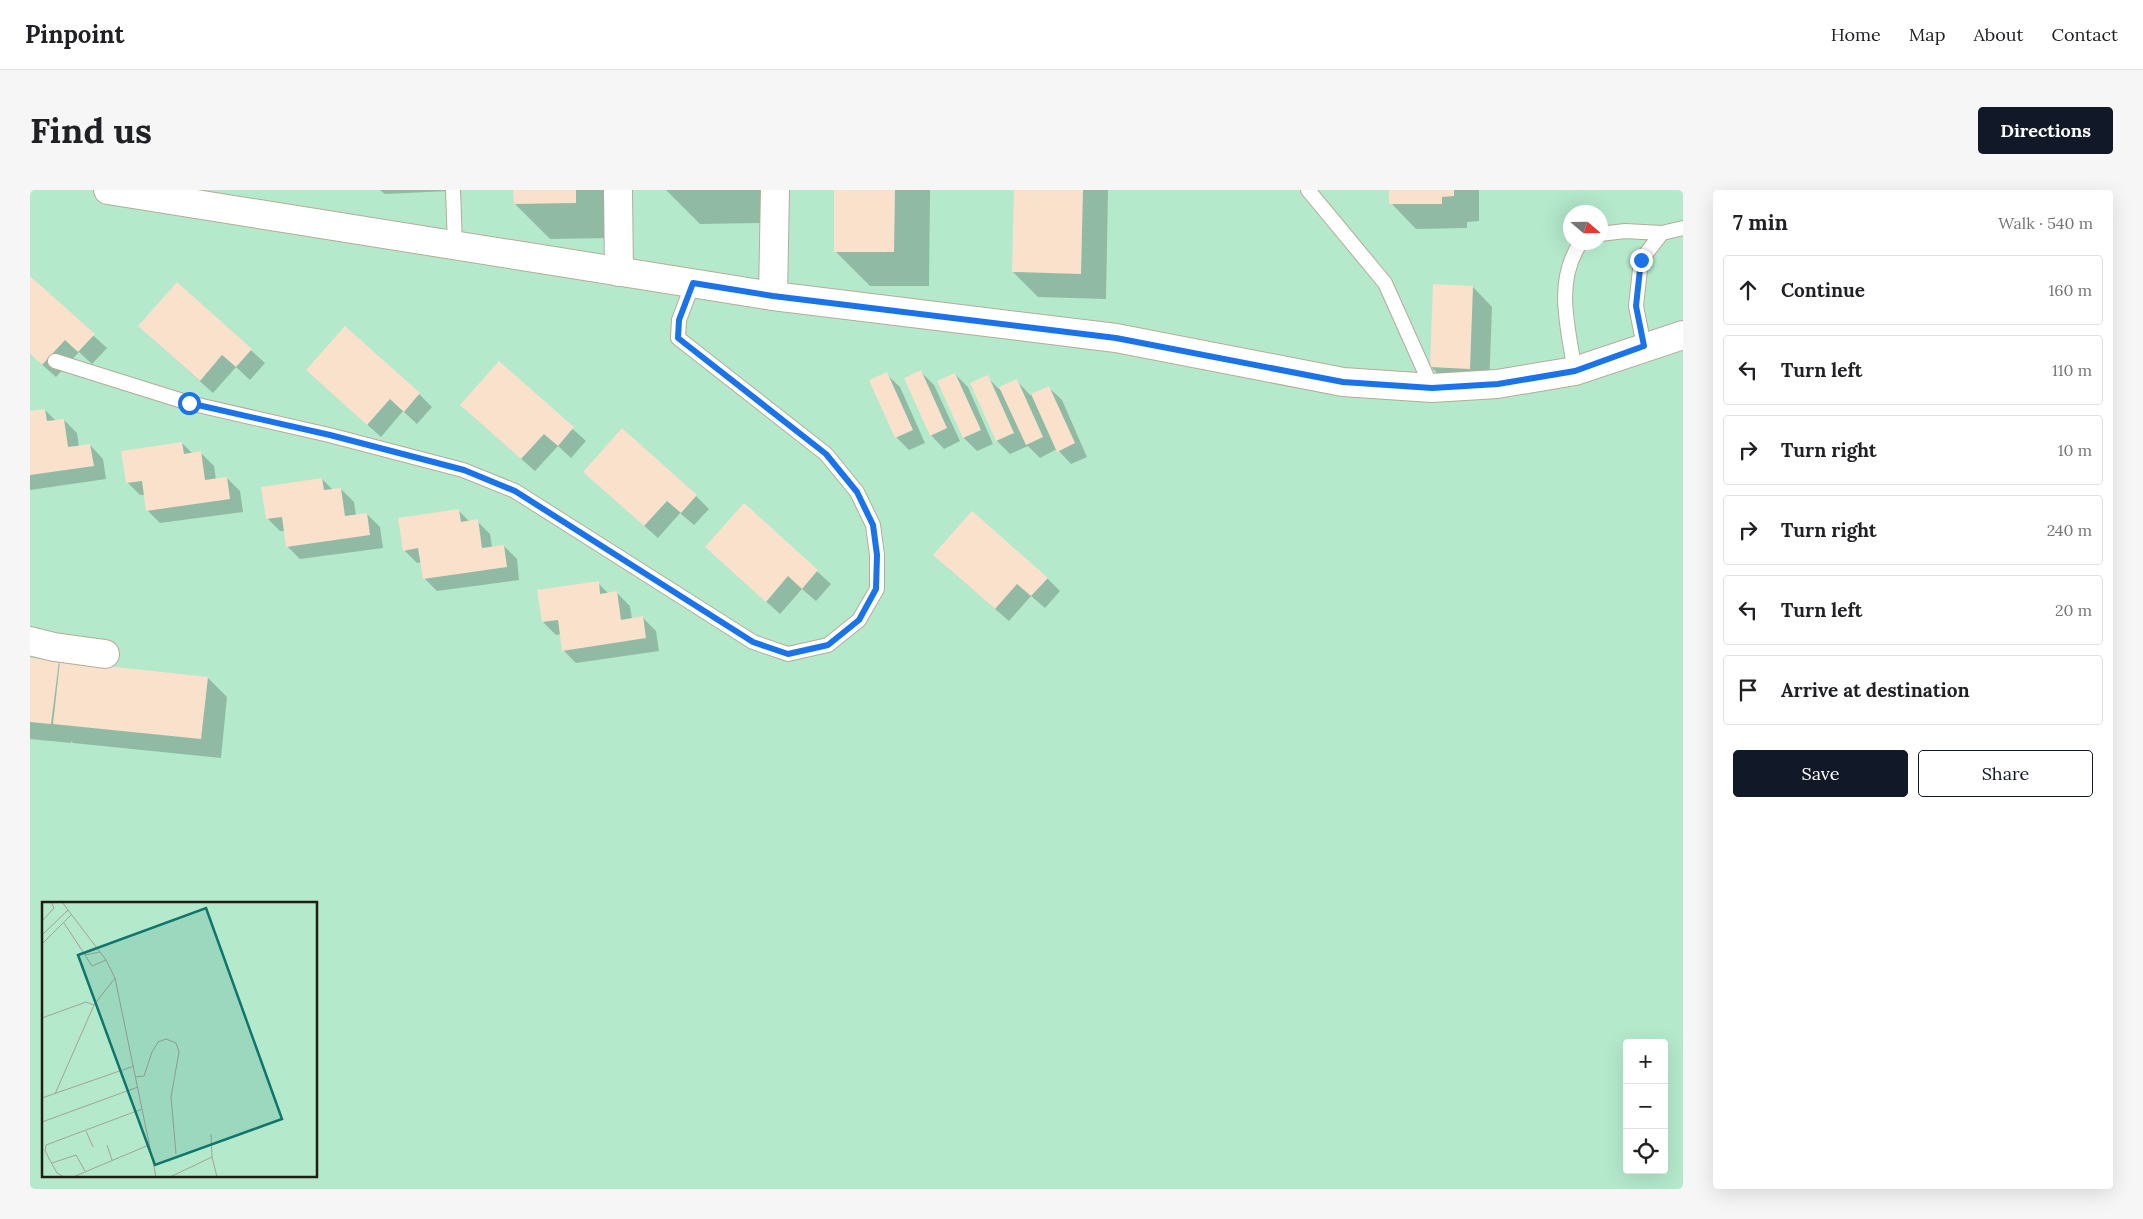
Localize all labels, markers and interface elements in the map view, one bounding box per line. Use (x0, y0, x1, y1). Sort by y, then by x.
text: Pinpoint (25, 19, 124, 50)
text: Home (1831, 23, 1881, 46)
text: Map (1909, 23, 1945, 46)
text: About (1973, 23, 2023, 46)
text: Contact (2051, 23, 2118, 46)
button: Directions (1978, 107, 2113, 154)
text: Find us (30, 108, 152, 153)
north arrow (1563, 205, 1608, 250)
text: 7 min (1733, 209, 1788, 236)
text: Walk · 540 m (1998, 213, 2093, 233)
route end (1630, 249, 1653, 272)
icon: ahead (1734, 276, 1762, 304)
text: Continue (1781, 278, 1865, 302)
text: 160 m (2048, 280, 2092, 300)
icon: left (1734, 356, 1762, 384)
text: Turn left (1781, 358, 1862, 382)
text: 110 m (2052, 360, 2092, 380)
route start (178, 392, 201, 415)
icon: right (1734, 436, 1762, 464)
text: Turn right (1781, 438, 1877, 462)
text: 10 m (2058, 440, 2092, 460)
icon: right (1734, 516, 1762, 544)
text: Turn right (1781, 518, 1877, 542)
text: 240 m (2047, 520, 2092, 540)
icon: left (1734, 596, 1762, 624)
text: Turn left (1781, 598, 1862, 622)
text: 20 m (2055, 600, 2092, 620)
icon: arrive (1734, 676, 1762, 704)
text: Arrive at destination (1781, 678, 1970, 702)
button: Save (1733, 750, 1908, 797)
button: Share (1918, 750, 2093, 797)
inset map (42, 902, 318, 1176)
map controls (1623, 1039, 1668, 1174)
button: + (1623, 1039, 1668, 1084)
button: − (1623, 1084, 1668, 1129)
button: locate (1623, 1129, 1668, 1174)

